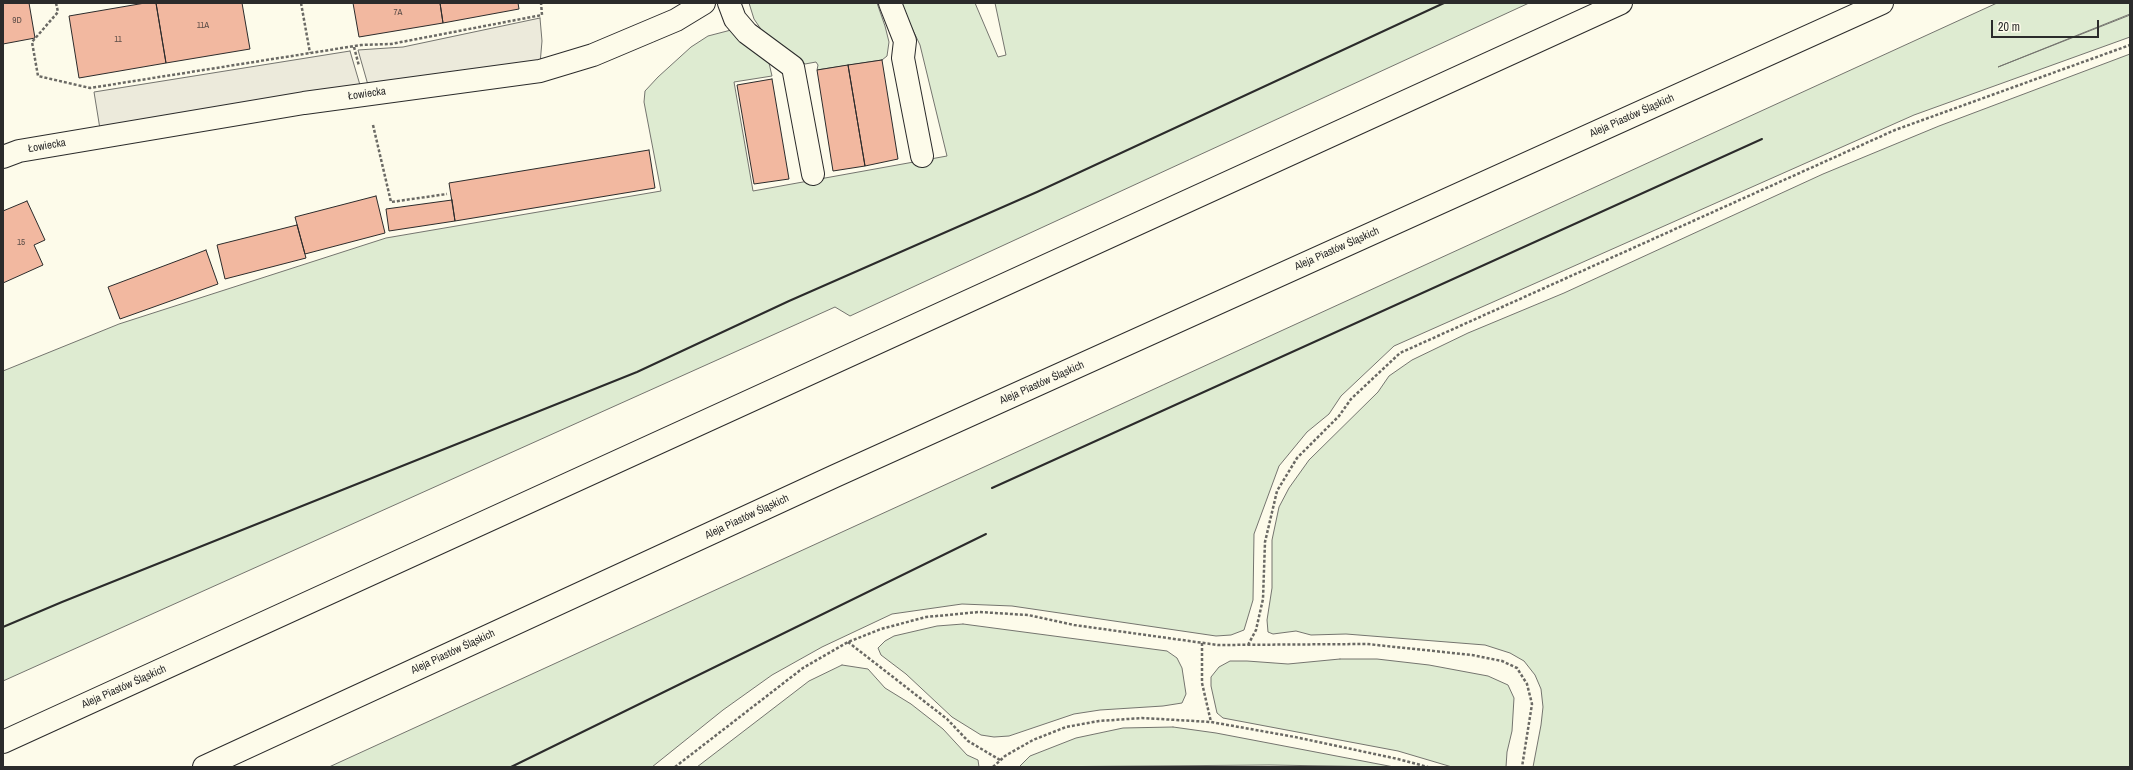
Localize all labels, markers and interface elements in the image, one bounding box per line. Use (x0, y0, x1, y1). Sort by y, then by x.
house number: 7A (393, 8, 403, 18)
scale bar (1993, 12, 2101, 38)
house number: 9D (12, 16, 22, 26)
text: 20 m (1998, 19, 2020, 35)
house number: 11A (197, 21, 209, 31)
house number: 11 (114, 35, 122, 45)
street label: Łowiecka (347, 85, 387, 103)
street label: Aleja Piastów Śląskich (1588, 91, 1676, 141)
street label: Łowiecka (27, 136, 67, 156)
street label: Aleja Piastów Śląskich (1293, 224, 1381, 274)
house number: 15 (17, 238, 25, 248)
street label: Aleja Piastów Śląskich (998, 358, 1086, 408)
street label: Aleja Piastów Śląskich (703, 492, 791, 542)
street label: Aleja Piastów Śląskich (409, 627, 497, 677)
street label: Aleja Piastów Śląskich (80, 662, 168, 712)

